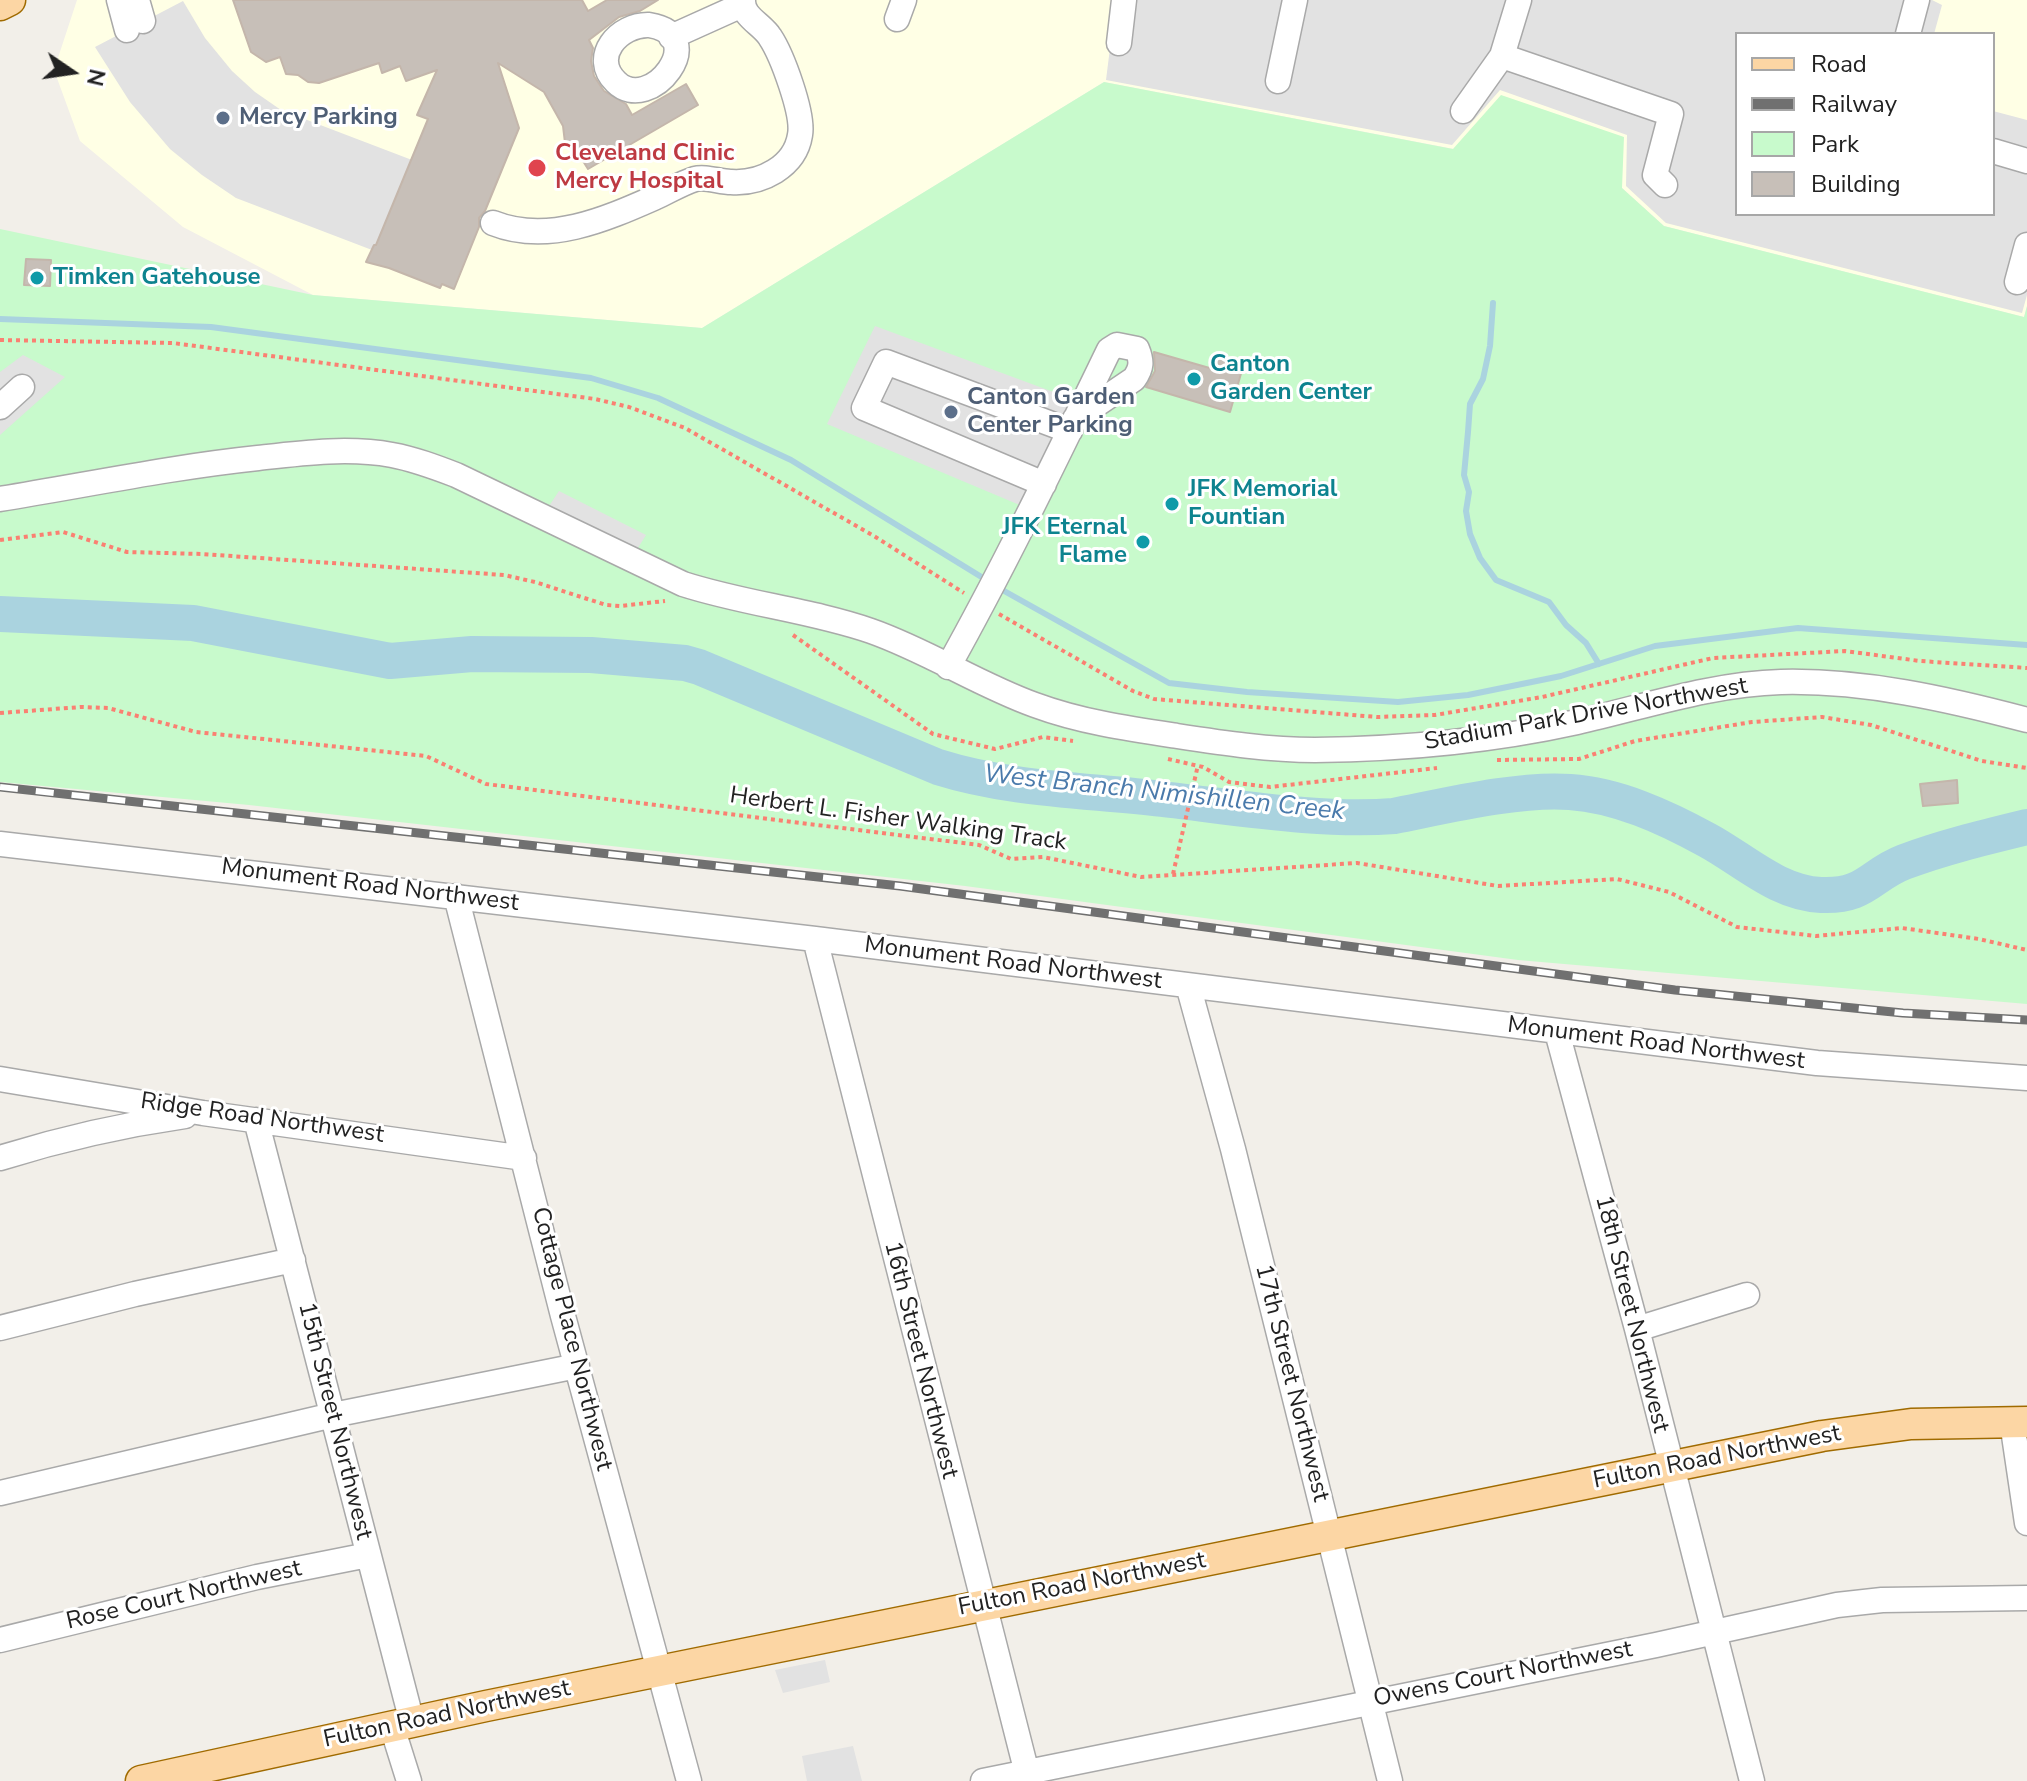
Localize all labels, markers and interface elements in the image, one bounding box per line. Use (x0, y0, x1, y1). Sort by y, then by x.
north arrow (32, 32, 112, 112)
legend (1735, 32, 1995, 216)
text: Road (1811, 48, 1867, 80)
text: N (79, 66, 112, 89)
text: Railway (1811, 88, 1897, 120)
place label: Mercy Parking (239, 104, 398, 132)
marker: Mercy Parking (214, 109, 232, 127)
text: Park (1811, 128, 1859, 160)
place label: Cleveland Clinic Mercy Hospital (555, 140, 734, 196)
marker: Cleveland Clinic Mercy Hospital (526, 157, 548, 179)
text: Building (1811, 168, 1901, 200)
place label: Timken Gatehouse (53, 264, 261, 292)
marker: Timken Gatehouse (28, 269, 46, 287)
place label: Canton Garden Center (1210, 351, 1372, 407)
marker: Canton Garden Center (1185, 370, 1203, 388)
place label: Canton Garden Center Parking (967, 384, 1135, 440)
marker: Canton Garden Center Parking (942, 403, 960, 421)
place label: JFK Memorial Fountian (1188, 476, 1337, 532)
marker: JFK Memorial Fountian (1163, 495, 1181, 513)
place label: JFK Eternal Flame (1002, 514, 1127, 570)
marker: JFK Eternal Flame (1134, 533, 1152, 551)
street label: Stadium Park Drive Northwest (1422, 672, 1750, 758)
water label: West Branch Nimishillen Creek (982, 760, 1346, 828)
street label: Herbert L. Fisher Walking Track (728, 782, 1068, 858)
street label: Monument Road Northwest (220, 853, 520, 919)
street label: Monument Road Northwest (863, 931, 1163, 997)
street label: Monument Road Northwest (1506, 1011, 1806, 1077)
street label: Ridge Road Northwest (138, 1088, 386, 1150)
street label: 18th Street Northwest (1588, 1192, 1674, 1436)
street label: Cottage Place Northwest (524, 1204, 618, 1474)
street label: 16th Street Northwest (877, 1238, 963, 1482)
street label: 17th Street Northwest (1248, 1261, 1334, 1505)
street label: 15th Street Northwest (291, 1299, 377, 1543)
street label: Fulton Road Northwest (1591, 1420, 1843, 1496)
street label: Fulton Road Northwest (956, 1547, 1208, 1623)
street label: Rose Court Northwest (64, 1555, 304, 1637)
street label: Owens Court Northwest (1371, 1636, 1635, 1714)
street label: Fulton Road Northwest (321, 1675, 573, 1755)

